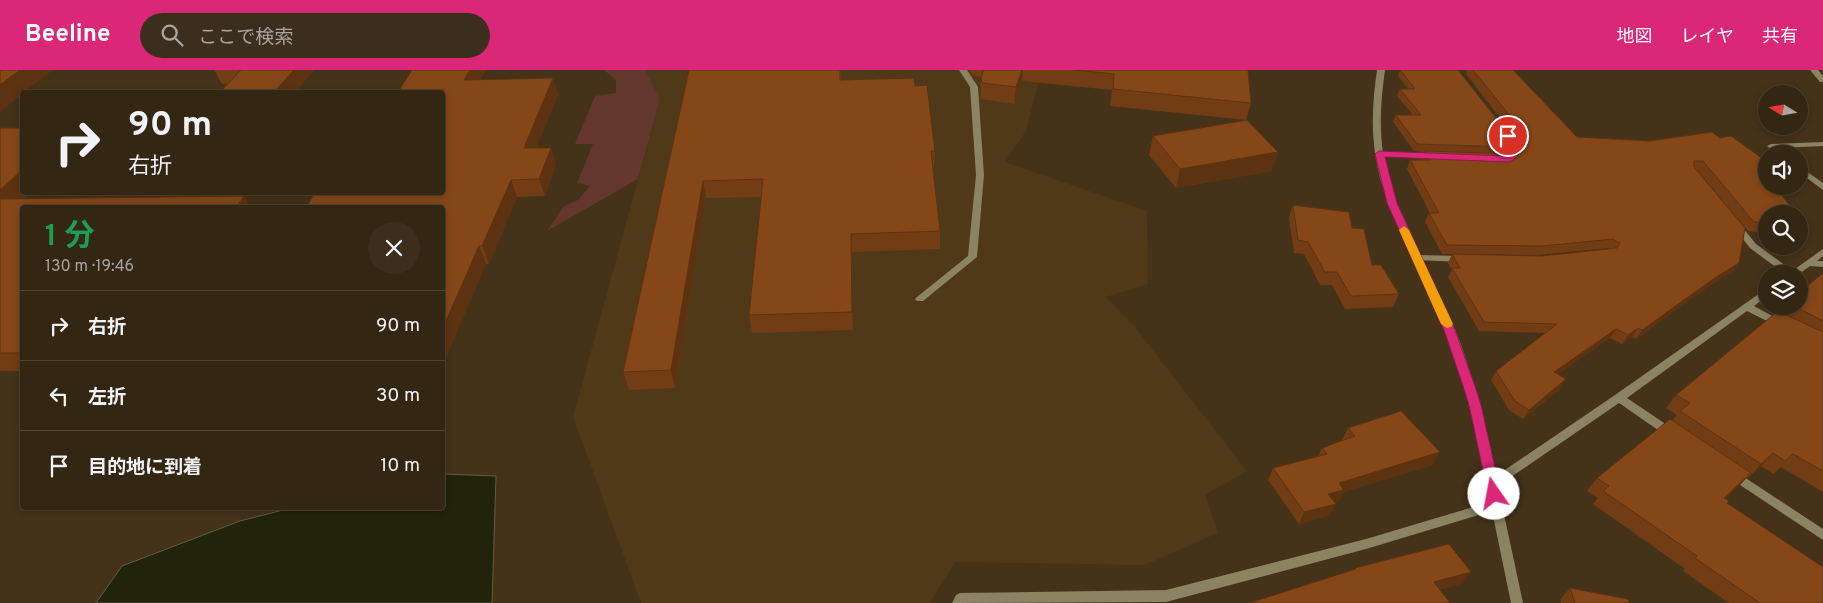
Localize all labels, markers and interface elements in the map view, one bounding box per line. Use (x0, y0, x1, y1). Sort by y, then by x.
search box (140, 13, 490, 58)
text: Beeline (25, 20, 110, 50)
icon: search (158, 21, 186, 49)
text: ここで検索 (198, 26, 293, 50)
text: 地図 (1617, 26, 1653, 49)
text: レイヤ (1681, 26, 1734, 49)
text: 共有 (1762, 26, 1798, 49)
north arrow (1758, 85, 1808, 135)
map controls (1758, 85, 1808, 315)
text: 90 m (128, 104, 212, 148)
icon: right (45, 110, 110, 175)
pin (1487, 115, 1529, 157)
icon: arrive (1494, 122, 1522, 150)
button: sound (1758, 145, 1808, 195)
text: 右折 (128, 154, 172, 181)
button: search (1758, 205, 1808, 255)
text: 1 分 (45, 219, 95, 256)
button: close (368, 222, 420, 274)
text: 130 m · 19:46 (45, 257, 134, 277)
button: layers (1758, 265, 1808, 315)
icon: right (45, 312, 73, 340)
text: 90 m (376, 314, 420, 338)
text: 右折 (88, 316, 126, 340)
icon: left (45, 382, 73, 410)
text: 30 m (376, 384, 420, 408)
text: 左折 (88, 386, 126, 410)
icon: arrive (45, 452, 73, 480)
text: 10 m (380, 454, 420, 478)
text: 目的地に到着 (88, 456, 202, 480)
position arrow (1467, 467, 1519, 519)

